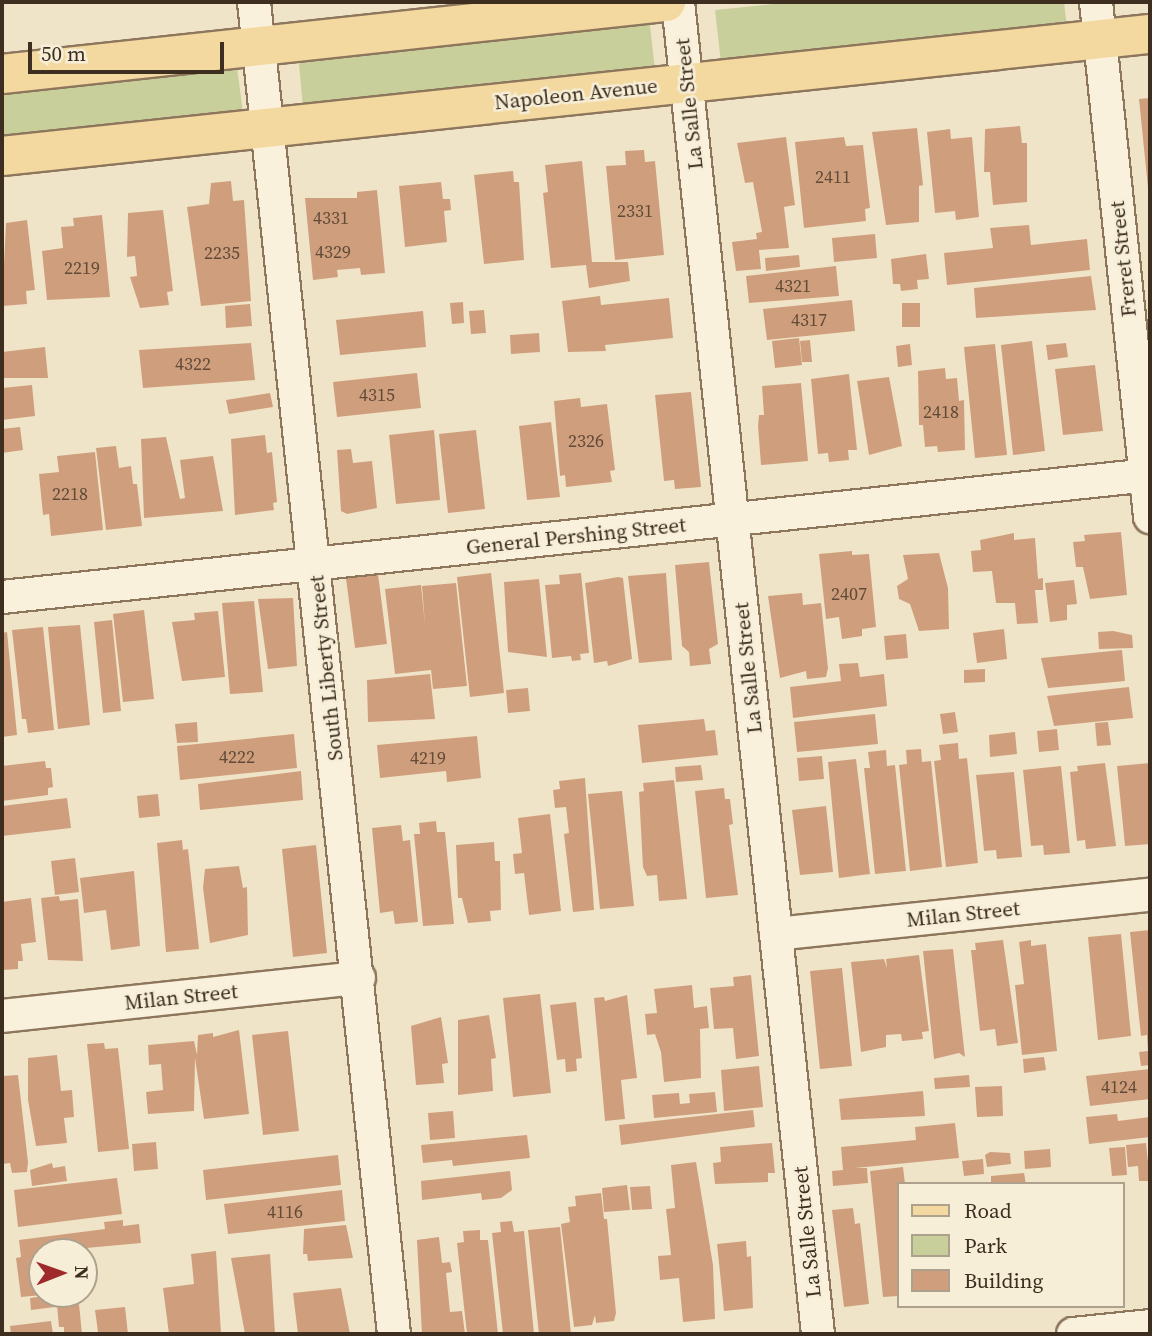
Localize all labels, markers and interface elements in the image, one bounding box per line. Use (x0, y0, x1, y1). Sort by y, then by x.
scale bar (32, 28, 228, 72)
street label: La Salle Street (670, 37, 708, 171)
text: 50 m (41, 39, 86, 68)
street label: Napoleon Avenue (493, 73, 659, 115)
house number: 2411 (815, 166, 851, 188)
house number: 2331 (617, 200, 653, 222)
street label: Freret Street (1104, 200, 1142, 318)
house number: 4331 (313, 207, 349, 229)
house number: 4329 (315, 241, 351, 263)
house number: 2235 (204, 242, 240, 264)
house number: 2219 (64, 257, 100, 279)
house number: 4321 (775, 275, 811, 297)
house number: 4317 (791, 309, 827, 331)
house number: 4322 (175, 353, 211, 375)
house number: 4315 (359, 384, 395, 406)
house number: 2418 (923, 401, 959, 423)
house number: 2326 (568, 430, 604, 452)
house number: 2218 (52, 483, 88, 505)
street label: General Pershing Street (465, 512, 687, 560)
street label: South Liberty Street (304, 574, 348, 762)
house number: 2407 (831, 583, 867, 605)
street label: La Salle Street (729, 601, 767, 735)
house number: 4222 (219, 746, 255, 768)
house number: 4219 (410, 747, 446, 769)
street label: Milan Street (905, 896, 1021, 932)
street label: Milan Street (123, 979, 239, 1015)
house number: 4124 (1101, 1076, 1137, 1098)
street label: La Salle Street (788, 1165, 826, 1299)
legend (897, 1182, 1124, 1308)
text: Road (964, 1196, 1012, 1225)
house number: 4116 (267, 1201, 303, 1223)
text: Park (964, 1231, 1007, 1260)
north arrow (28, 1238, 98, 1308)
text: N (69, 1266, 95, 1280)
text: Building (964, 1266, 1043, 1295)

